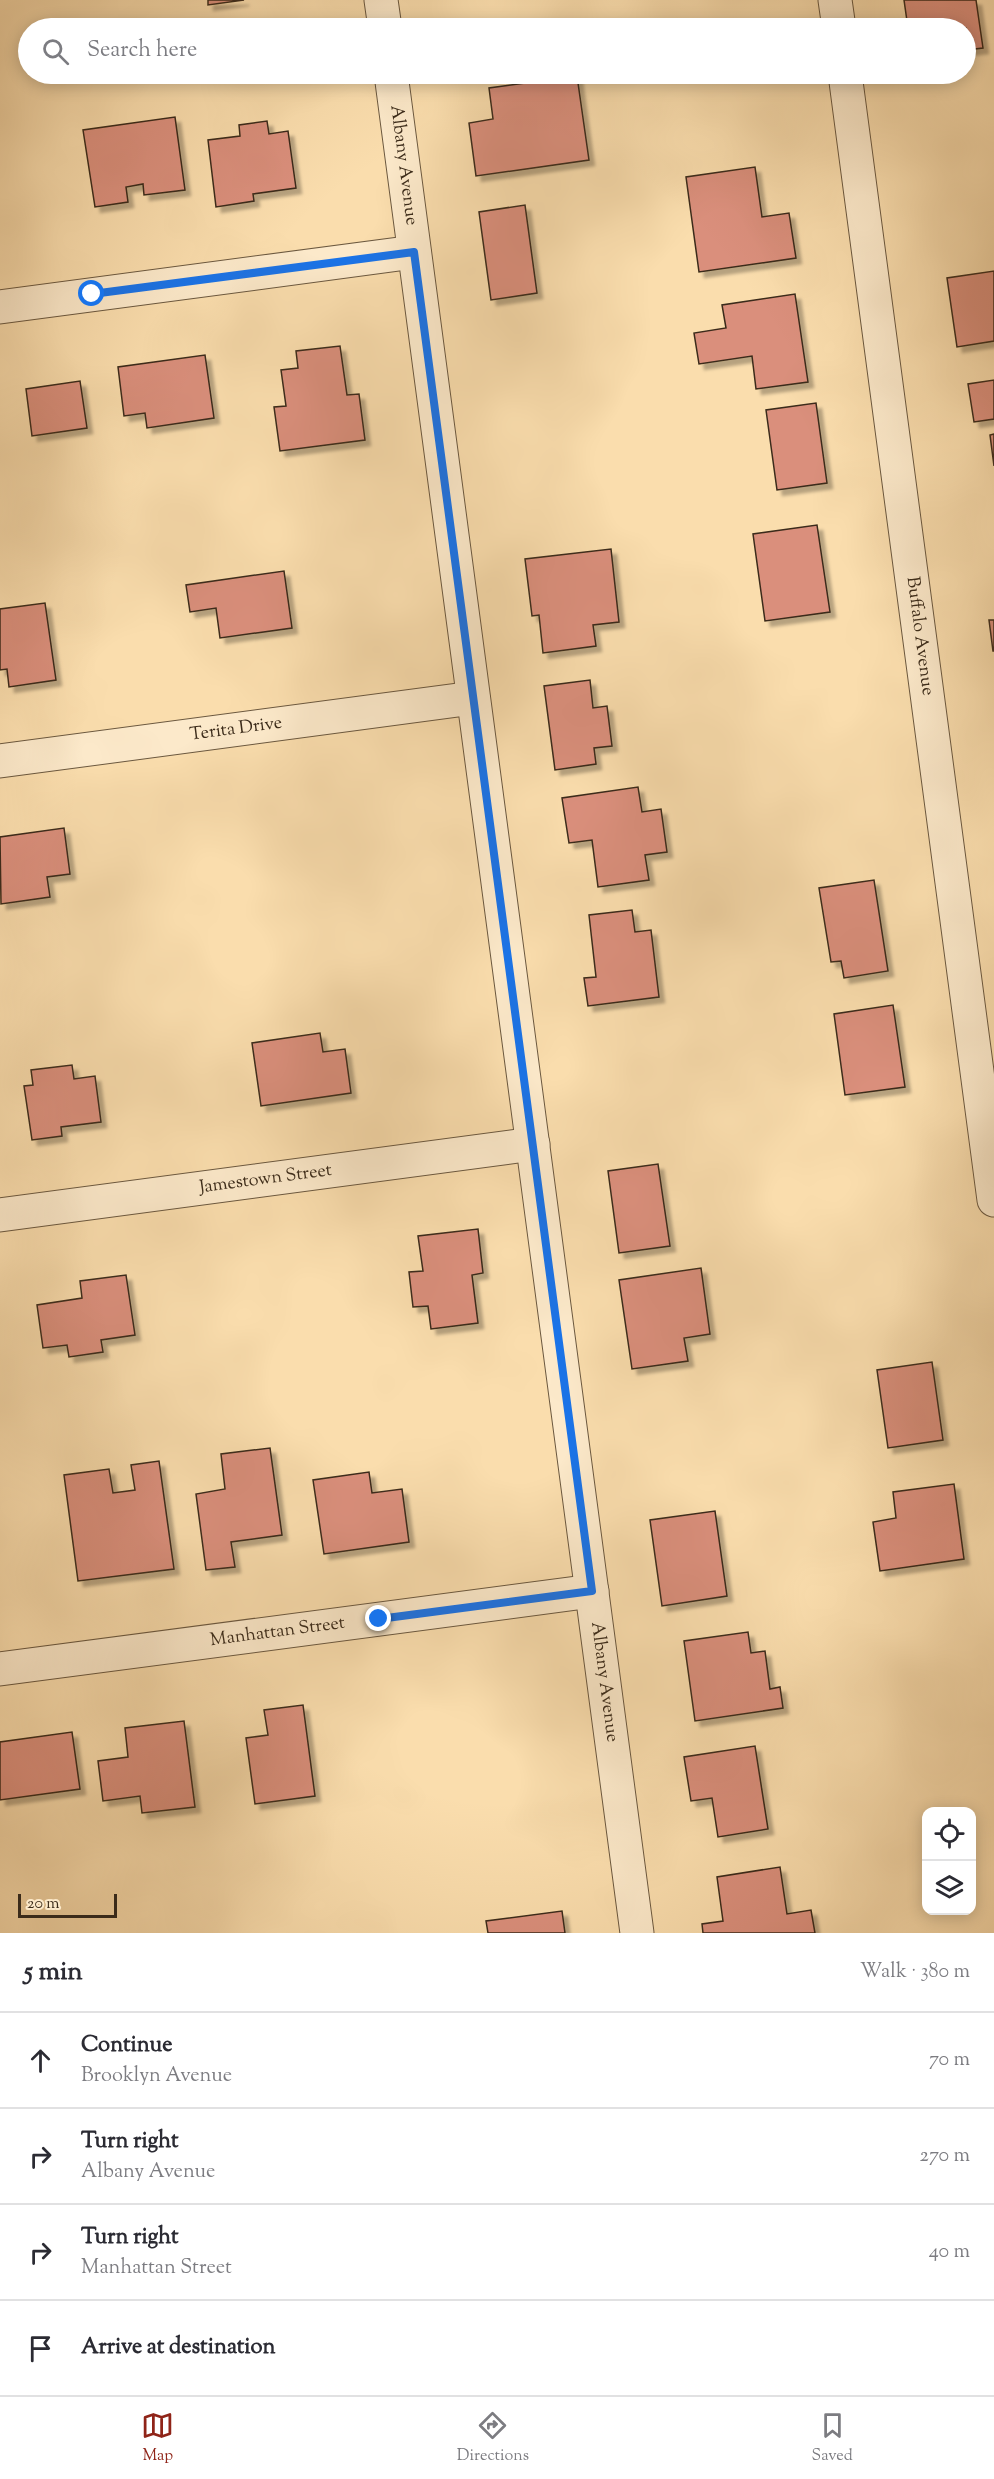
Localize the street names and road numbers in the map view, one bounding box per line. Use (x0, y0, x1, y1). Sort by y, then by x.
street label: Albany Avenue (382, 103, 424, 227)
street label: Buffalo Avenue (899, 575, 940, 697)
street label: Terita Drive (188, 711, 284, 749)
street label: Jamestown Street (197, 1158, 334, 1201)
street label: Manhattan Street (209, 1611, 347, 1654)
street label: Albany Avenue (583, 1620, 625, 1744)

